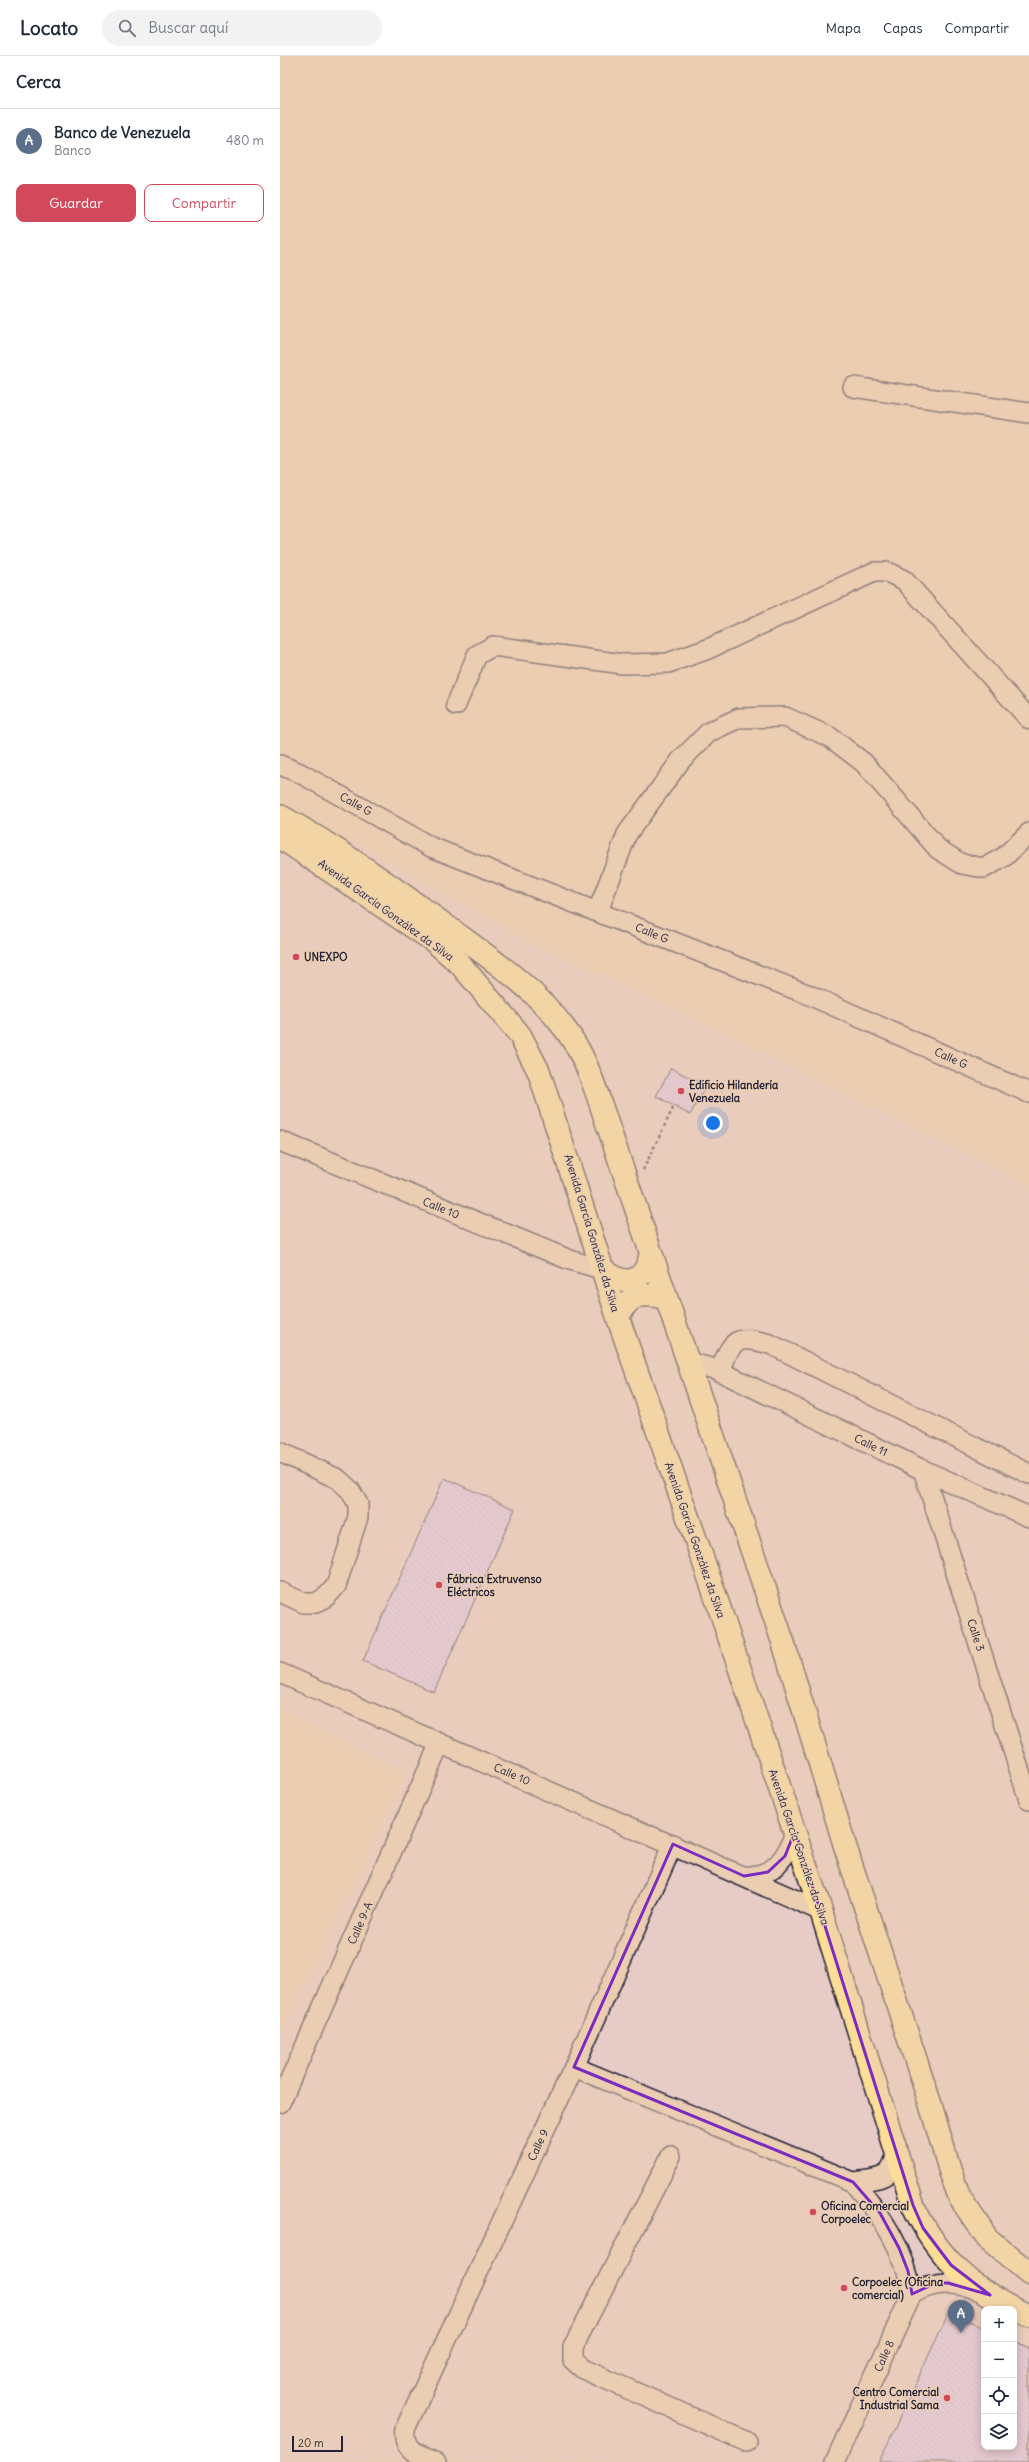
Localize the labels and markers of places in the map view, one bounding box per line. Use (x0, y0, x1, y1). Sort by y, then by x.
place label: UNEXPO (304, 950, 348, 964)
marker: UNEXPO (291, 952, 301, 962)
place label: Edificio Hilandería Venezuela (689, 1078, 779, 1105)
marker: Edificio Hilandería Venezuela (676, 1086, 686, 1096)
place label: Fábrica Extruvenso Eléctricos (447, 1572, 542, 1599)
marker: Fábrica Extruvenso Eléctricos (434, 1580, 444, 1590)
place label: Oficina Comercial Corpoelec (821, 2199, 909, 2227)
marker: Oficina Comercial Corpoelec (808, 2207, 818, 2217)
place label: Corpoelec (Oficina comercial) (852, 2275, 944, 2303)
marker: Corpoelec (Oficina comercial) (839, 2283, 849, 2293)
pin: A (948, 2300, 974, 2333)
place label: Centro Comercial Industrial Sama (853, 2385, 940, 2412)
marker: Centro Comercial Industrial Sama (942, 2393, 952, 2403)

